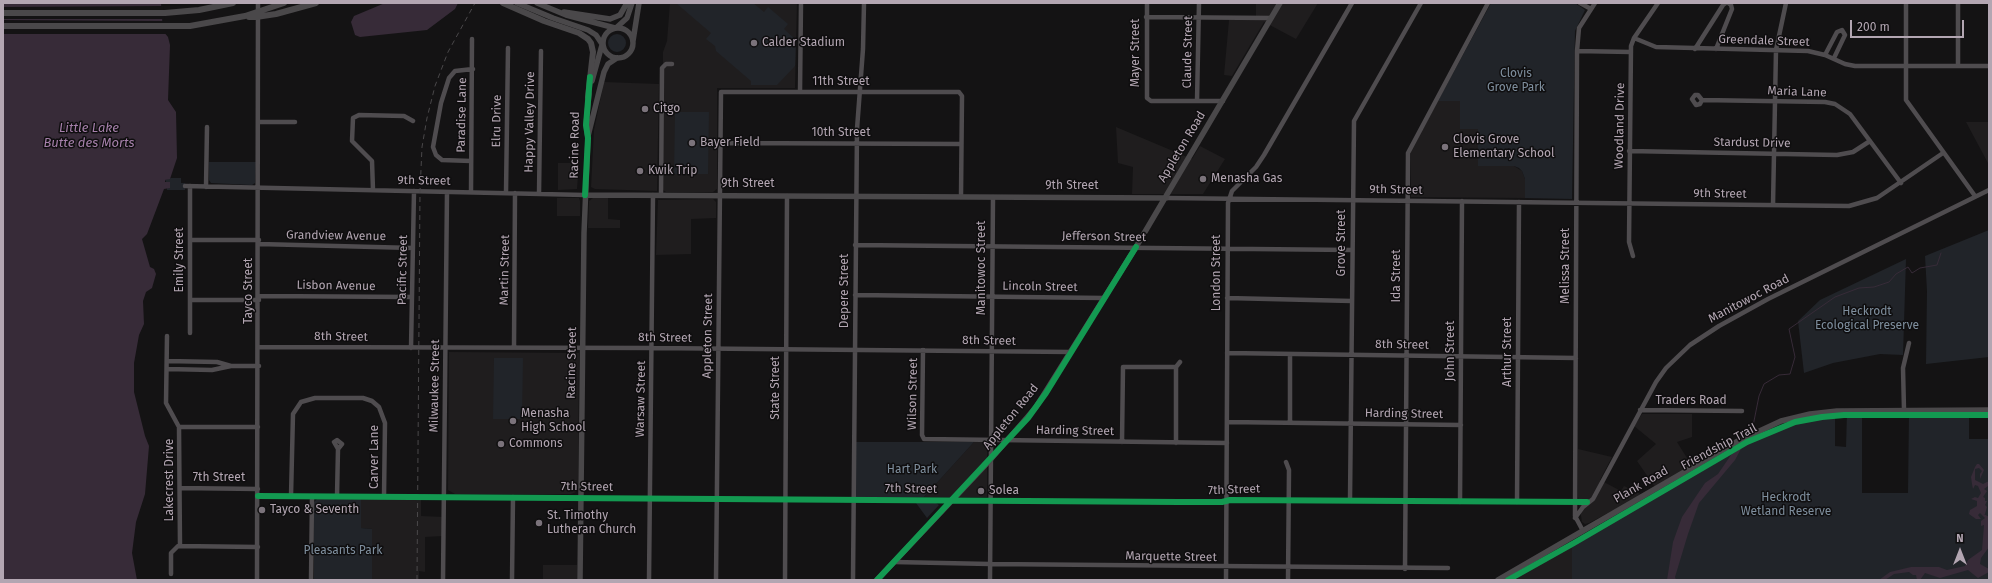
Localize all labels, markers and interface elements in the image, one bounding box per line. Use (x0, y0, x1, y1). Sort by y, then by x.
scale bar (1852, 12, 1966, 38)
street label: Claude Street (1180, 15, 1196, 89)
street label: Mayer Street (1129, 19, 1143, 87)
text: 200 m (1857, 20, 1890, 34)
street label: Greendale Street (1718, 32, 1810, 50)
place label: Calder Stadium (762, 36, 845, 50)
marker: Calder Stadium (749, 38, 759, 48)
park label: Clovis Grove Park (1487, 67, 1545, 95)
street label: Happy Valley Drive (522, 71, 538, 173)
street label: 11th Street (812, 75, 870, 89)
street label: Paradise Lane (454, 77, 470, 153)
street label: Woodland Drive (1612, 83, 1628, 169)
street label: Maria Lane (1767, 84, 1827, 100)
street label: Elru Drive (489, 94, 505, 148)
place label: Citgo (653, 102, 680, 116)
marker: Citgo (640, 104, 650, 114)
street label: Appleton Road (1155, 109, 1209, 185)
street label: Racine Road (567, 111, 583, 179)
water label: Little Lake Butte des Morts (43, 120, 135, 151)
street label: 10th Street (812, 126, 870, 140)
place label: Clovis Grove Elementary School (1453, 133, 1555, 161)
street label: Stardust Drive (1713, 135, 1791, 151)
place label: Bayer Field (700, 136, 760, 150)
marker: Bayer Field (687, 138, 697, 148)
marker: Clovis Grove Elementary School (1440, 142, 1450, 152)
place label: Kwik Trip (648, 164, 697, 178)
marker: Kwik Trip (635, 166, 645, 176)
place label: Menasha Gas (1211, 172, 1282, 186)
street label: 9th Street (397, 173, 451, 189)
marker: Menasha Gas (1198, 174, 1208, 184)
street label: 9th Street (721, 177, 775, 191)
street label: 9th Street (1045, 179, 1099, 193)
street label: 9th Street (1369, 182, 1423, 198)
street label: 9th Street (1693, 186, 1747, 202)
street label: Grove Street (1335, 210, 1349, 276)
street label: Manitowoc Street (975, 221, 989, 315)
street label: Emily Street (173, 227, 187, 293)
street label: Grandview Avenue (286, 228, 386, 244)
street label: Melissa Street (1559, 228, 1573, 304)
street label: Jefferson Street (1062, 229, 1146, 245)
street label: Martin Street (497, 234, 513, 306)
street label: Pacific Street (395, 235, 411, 305)
street label: London Street (1210, 235, 1224, 311)
street label: Ida Street (1390, 250, 1404, 302)
street label: Depere Street (838, 254, 852, 328)
street label: Tayco Street (242, 258, 256, 324)
street label: Manitowoc Road (1706, 272, 1792, 326)
street label: Lisbon Avenue (296, 278, 376, 294)
street label: Lincoln Street (1002, 279, 1078, 295)
street label: Appleton Street (700, 293, 716, 379)
park label: Heckrodt Ecological Preserve (1815, 305, 1919, 333)
street label: Arthur Street (1501, 317, 1515, 387)
street label: John Street (1444, 321, 1458, 381)
street label: Racine Street (564, 327, 580, 399)
street label: 8th Street (314, 329, 368, 345)
street label: 8th Street (638, 330, 692, 346)
street label: 8th Street (962, 333, 1016, 349)
street label: 8th Street (1375, 337, 1429, 353)
street label: Milwaukee Street (427, 339, 443, 433)
street label: State Street (769, 356, 783, 420)
street label: Wilson Street (905, 358, 921, 430)
street label: Warsaw Street (633, 360, 649, 438)
street label: Appleton Road (980, 381, 1042, 453)
street label: Traders Road (1655, 394, 1727, 408)
street label: Harding Street (1365, 406, 1443, 422)
place label: Menasha High School (521, 407, 586, 435)
marker: Menasha High School (508, 416, 518, 426)
street label: Friendship Trail (1679, 421, 1759, 473)
street label: Harding Street (1036, 423, 1114, 439)
street label: Carver Lane (368, 425, 382, 489)
place label: Commons (509, 437, 563, 451)
street label: Lakecrest Drive (163, 439, 177, 521)
marker: Commons (496, 439, 506, 449)
park label: Hart Park (887, 463, 937, 477)
street label: Plank Road (1611, 464, 1671, 506)
street label: 7th Street (193, 471, 245, 485)
street label: 7th Street (561, 479, 613, 495)
street label: 7th Street (885, 481, 937, 497)
street label: 7th Street (1208, 482, 1260, 498)
place label: Solea (989, 484, 1019, 498)
marker: Solea (976, 486, 986, 496)
park label: Heckrodt Wetland Reserve (1741, 491, 1831, 519)
place label: Tayco & Seventh (270, 503, 359, 517)
marker: Tayco & Seventh (257, 505, 267, 515)
place label: St. Timothy Lutheran Church (547, 509, 636, 537)
marker: St. Timothy Lutheran Church (534, 518, 544, 528)
north arrow (1940, 531, 1980, 571)
text: N (1956, 532, 1964, 545)
park label: Pleasants Park (304, 544, 382, 558)
street label: Marquette Street (1125, 549, 1217, 565)

